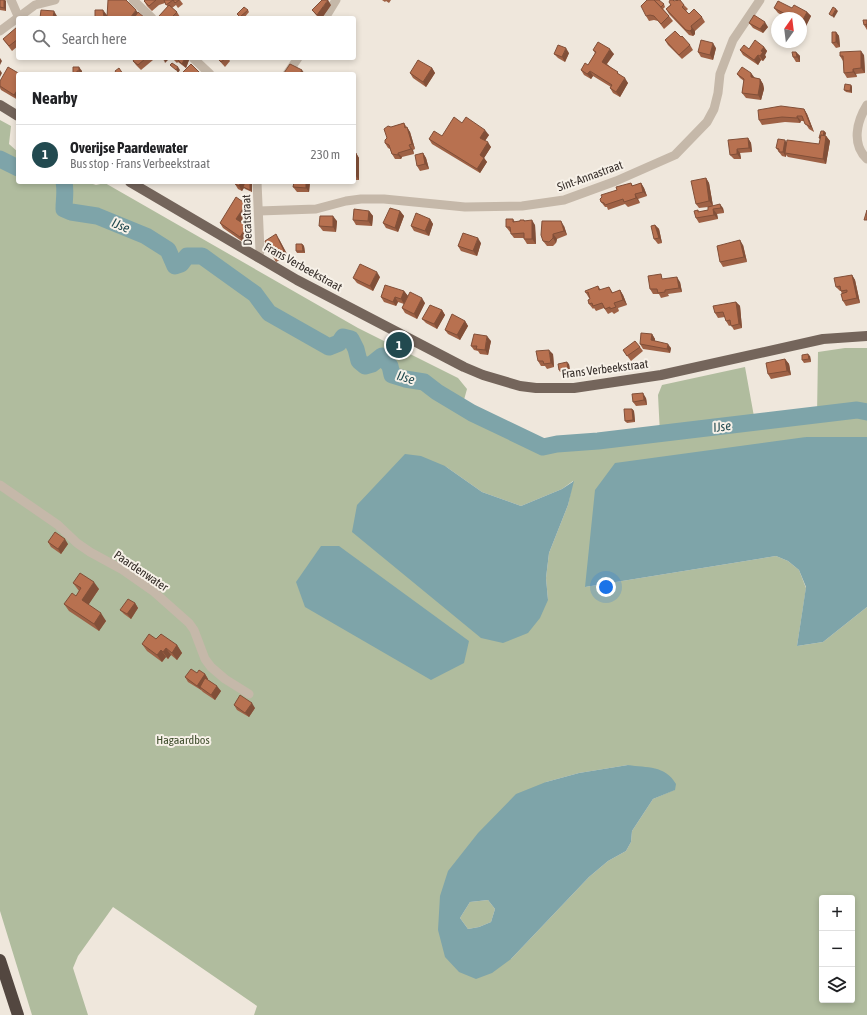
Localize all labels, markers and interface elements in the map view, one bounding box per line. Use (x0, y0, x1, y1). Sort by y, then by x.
north arrow (771, 12, 807, 48)
search box (16, 16, 356, 60)
icon: search (30, 27, 52, 49)
text: Search here (62, 30, 127, 47)
text: Nearby (32, 88, 78, 108)
text: Overijse Paardewater (70, 139, 187, 156)
text: 1 (42, 147, 48, 162)
text: 230 m (311, 147, 340, 162)
text: Bus stop · Frans Verbeekstraat (70, 156, 210, 171)
street label: Sint-Annastraat (555, 157, 625, 194)
street label: Decatstraat (239, 194, 255, 246)
water label: IJse (110, 215, 132, 236)
street label: Frans Verbeekstraat (262, 240, 345, 294)
pin: 1 (386, 330, 412, 360)
street label: Frans Verbeekstraat (561, 357, 650, 381)
water label: IJse (395, 368, 417, 387)
water label: IJse (712, 418, 732, 435)
street label: Paardenwater (111, 548, 171, 594)
your location (596, 577, 616, 597)
park label: Hagaardbos (156, 733, 210, 747)
map controls (819, 895, 855, 1003)
button: + (819, 895, 855, 931)
button: − (819, 931, 855, 967)
button: layers (819, 967, 855, 1003)

